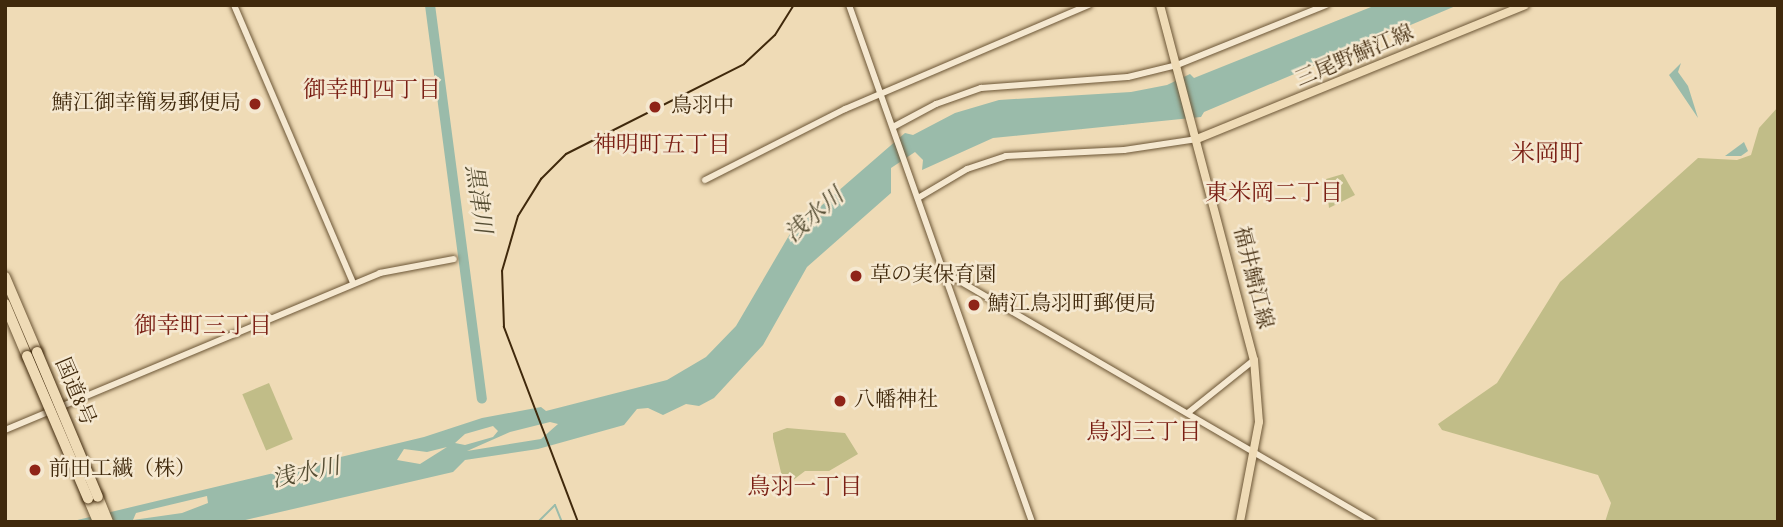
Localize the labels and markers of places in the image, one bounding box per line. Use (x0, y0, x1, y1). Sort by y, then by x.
place label: 鯖江御幸簡易郵便局 (52, 91, 241, 117)
place label: 鳥羽中 (671, 94, 734, 120)
marker: 鯖江御幸簡易郵便局 (247, 96, 263, 112)
marker: 鳥羽中 (645, 97, 665, 117)
place label: 草の実保育園 (870, 263, 996, 289)
marker: 草の実保育園 (848, 268, 864, 284)
place label: 鯖江鳥羽町郵便局 (988, 292, 1156, 318)
marker: 鯖江鳥羽町郵便局 (966, 297, 982, 313)
place label: 八幡神社 (854, 388, 938, 414)
marker: 八幡神社 (832, 393, 848, 409)
place label: 前田工繊（株） (49, 457, 196, 483)
marker: 前田工繊（株） (27, 462, 43, 478)

